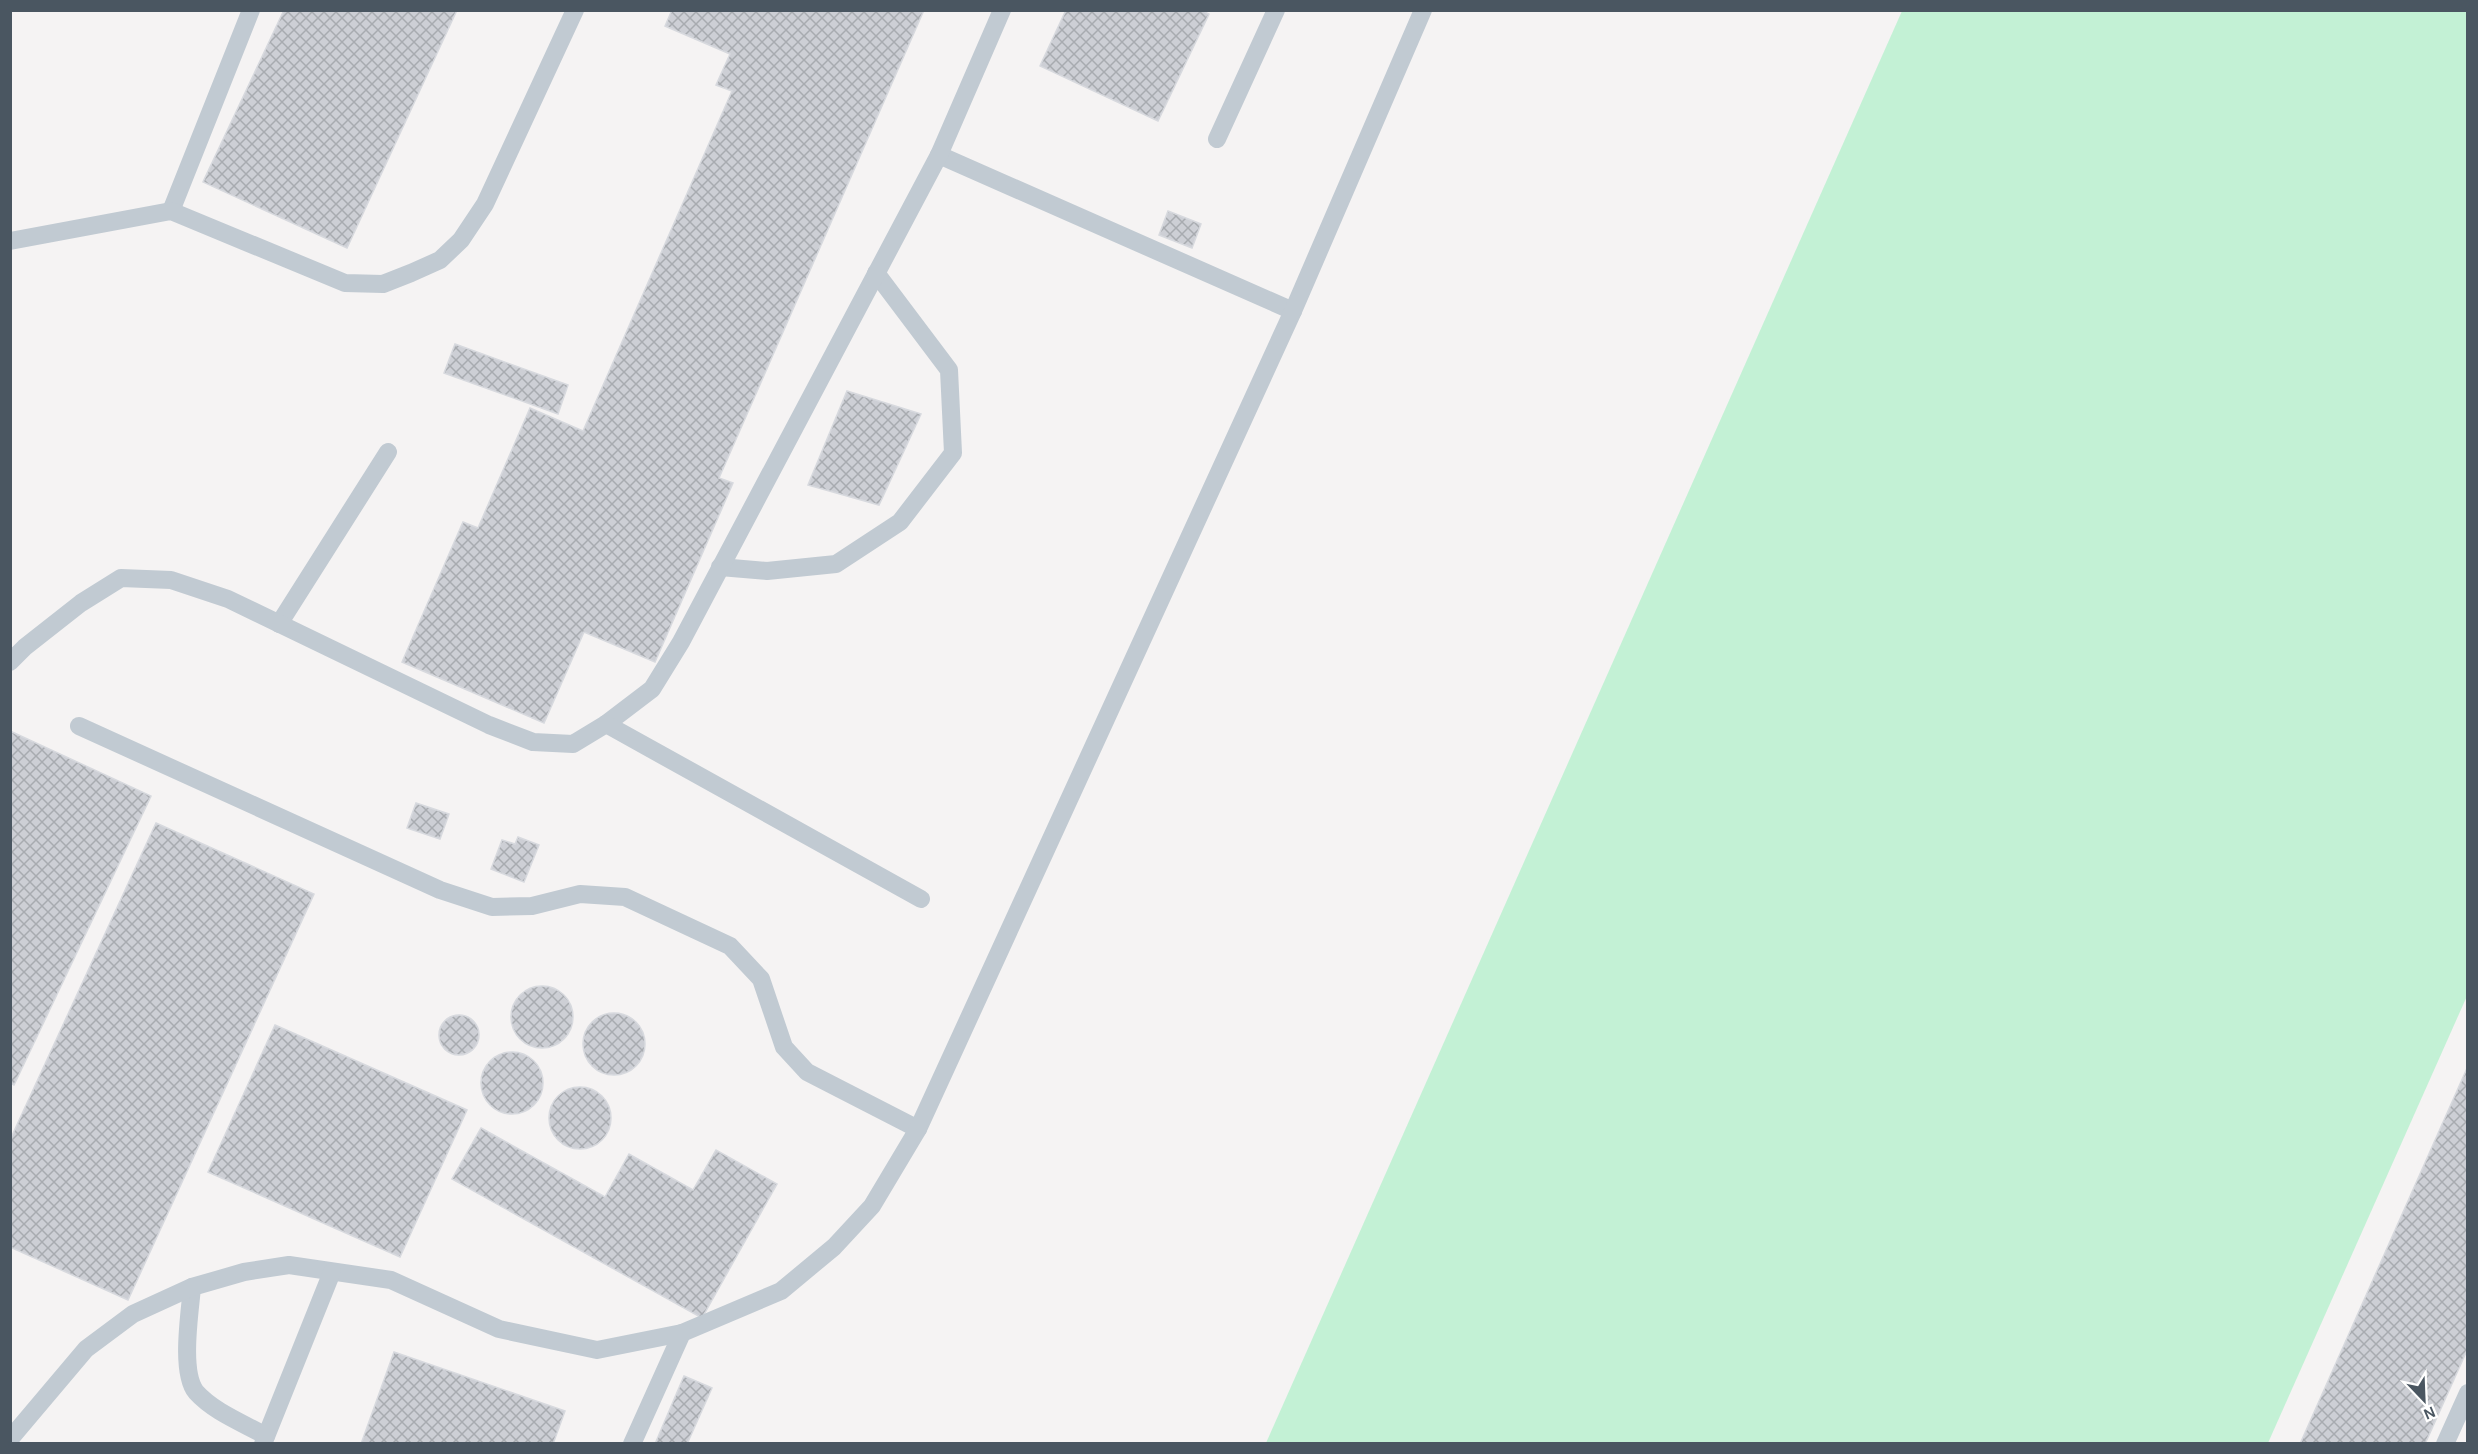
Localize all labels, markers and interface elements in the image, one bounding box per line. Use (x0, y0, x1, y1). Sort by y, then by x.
north arrow (2394, 1370, 2454, 1430)
text: N (2421, 1402, 2439, 1424)

